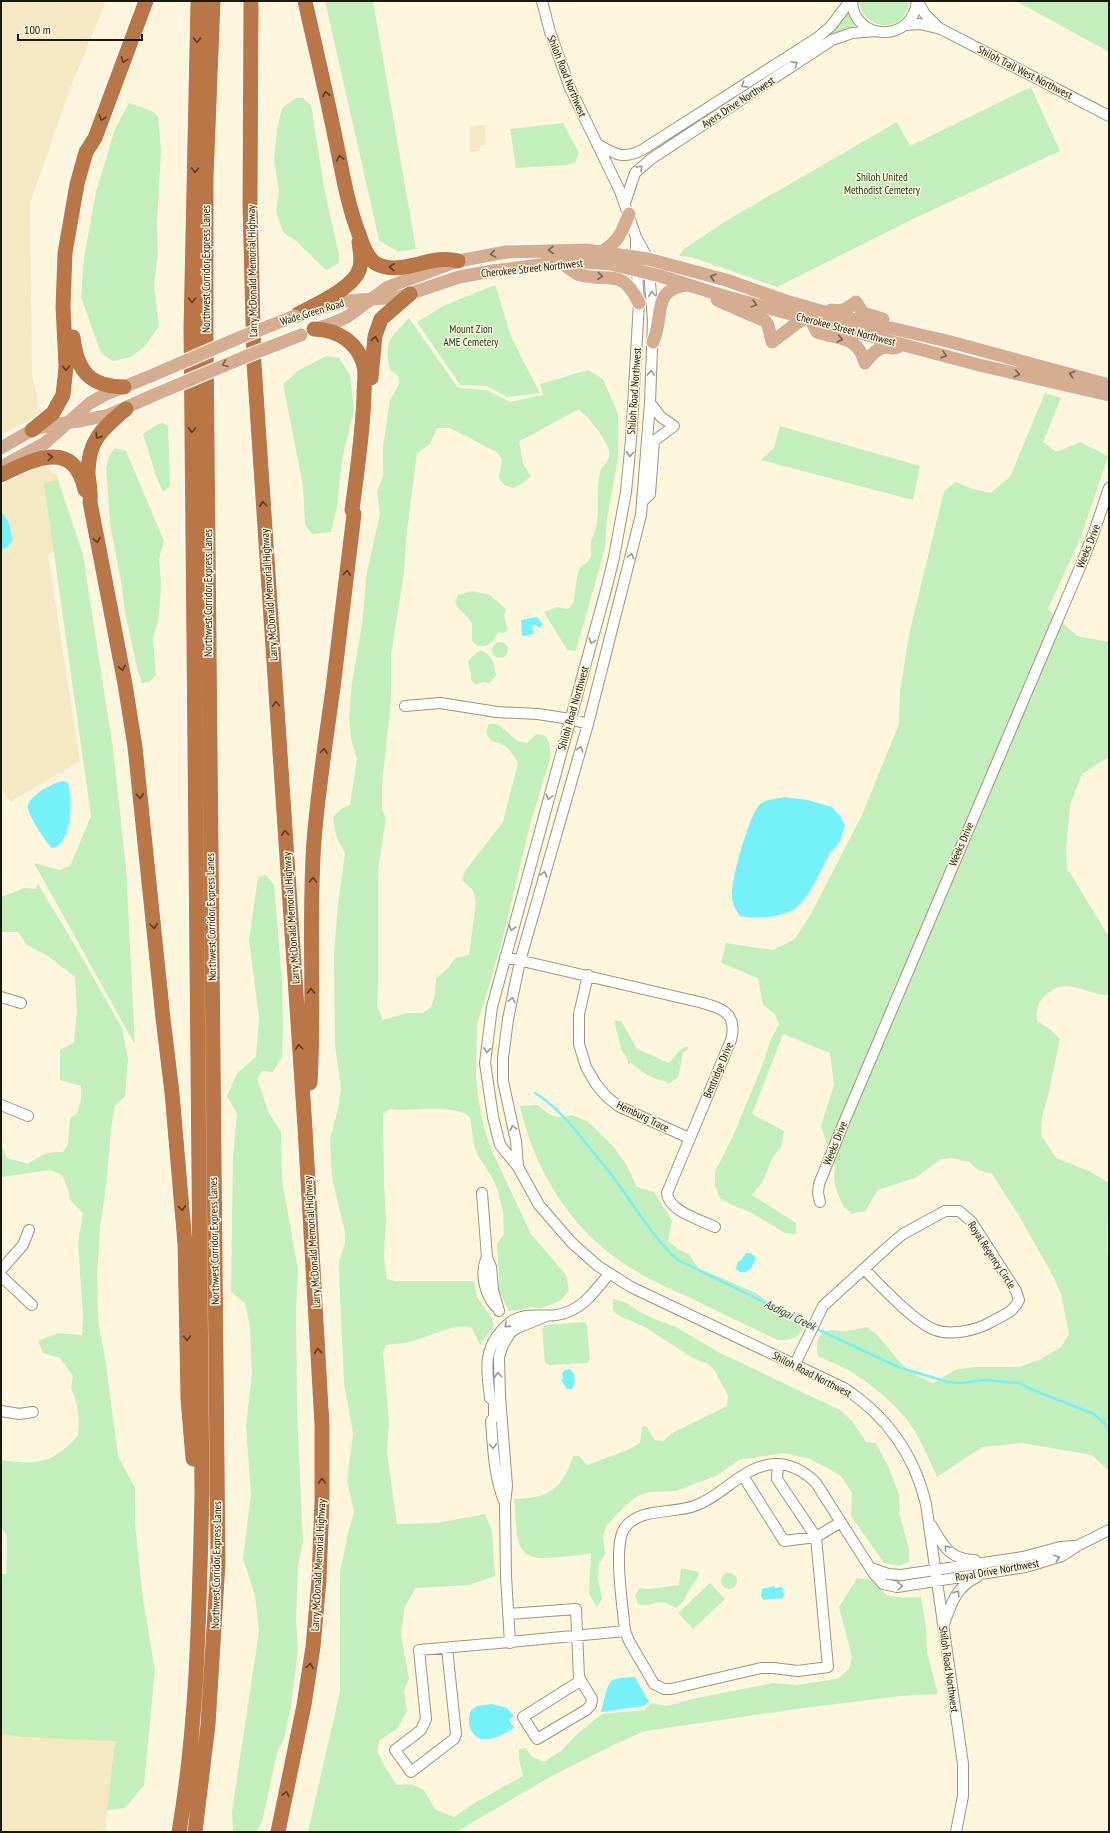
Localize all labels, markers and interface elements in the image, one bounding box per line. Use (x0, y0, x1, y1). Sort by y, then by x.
scale bar (18, 16, 142, 42)
text: 100 m (24, 22, 51, 37)
street label: Shiloh Road Northwest (544, 33, 590, 119)
one-way arrow (193, 37, 201, 43)
street label: Shiloh Trail West Northwest (975, 42, 1075, 102)
one-way arrow (120, 56, 128, 63)
one-way arrow (791, 62, 798, 69)
street label: Ayers Drive Northwest (699, 73, 777, 131)
one-way arrow (741, 80, 748, 87)
one-way arrow (322, 91, 330, 97)
one-way arrow (98, 115, 107, 122)
one-way arrow (336, 155, 344, 161)
one-way arrow (636, 165, 643, 173)
one-way arrow (191, 167, 199, 173)
park label: Shiloh United Methodist Cemetery (844, 170, 921, 197)
street label: Larry McDonald Memorial Highway (244, 204, 260, 337)
street label: Northwest Corridor Express Lanes (199, 205, 213, 333)
one-way arrow (548, 246, 554, 254)
one-way arrow (490, 249, 496, 258)
street label: Cherokee Street Northwest (480, 256, 584, 280)
one-way arrow (389, 263, 395, 272)
one-way arrow (597, 272, 603, 281)
one-way arrow (710, 273, 717, 282)
one-way arrow (648, 291, 657, 297)
street label: Wade Green Road (278, 296, 346, 328)
one-way arrow (188, 297, 196, 303)
one-way arrow (751, 299, 757, 307)
street label: Cherokee Street Northwest (795, 309, 897, 349)
park label: Mount Zion AME Cemetery (444, 322, 499, 349)
one-way arrow (837, 334, 843, 342)
one-way arrow (370, 335, 379, 342)
street label: Shiloh Road Northwest (624, 347, 644, 435)
one-way arrow (940, 350, 947, 359)
one-way arrow (222, 360, 229, 368)
one-way arrow (61, 365, 70, 371)
one-way arrow (1014, 369, 1020, 377)
one-way arrow (647, 370, 656, 376)
one-way arrow (1068, 370, 1075, 379)
one-way arrow (188, 427, 196, 433)
one-way arrow (95, 432, 103, 439)
one-way arrow (626, 451, 635, 457)
one-way arrow (47, 453, 54, 462)
one-way arrow (259, 501, 268, 507)
street label: Weeks Drive (1073, 521, 1103, 570)
street label: Larry McDonald Memorial Highway (257, 528, 281, 662)
street label: Northwest Corridor Express Lanes (201, 529, 215, 657)
one-way arrow (93, 537, 101, 543)
one-way arrow (626, 553, 635, 560)
one-way arrow (343, 570, 352, 576)
one-way arrow (588, 637, 597, 644)
street label: Shiloh Road Northwest (554, 664, 592, 752)
one-way arrow (117, 665, 125, 671)
one-way arrow (272, 701, 281, 707)
one-way arrow (575, 746, 584, 753)
one-way arrow (319, 748, 328, 754)
one-way arrow (135, 793, 144, 799)
one-way arrow (545, 793, 554, 800)
street label: Weeks Drive (946, 820, 977, 868)
one-way arrow (281, 830, 290, 836)
street label: Larry McDonald Memorial Highway (279, 851, 303, 985)
street label: Northwest Corridor Express Lanes (203, 853, 219, 981)
one-way arrow (539, 871, 548, 878)
one-way arrow (308, 877, 317, 883)
one-way arrow (149, 923, 158, 929)
one-way arrow (508, 924, 517, 931)
one-way arrow (307, 988, 315, 994)
one-way arrow (508, 997, 516, 1003)
street label: Bentridge Drive (700, 1040, 736, 1100)
one-way arrow (295, 1044, 304, 1050)
one-way arrow (482, 1047, 491, 1053)
street label: Hemburg Trace (614, 1097, 672, 1135)
street label: Weeks Drive (820, 1118, 850, 1167)
one-way arrow (509, 1125, 518, 1132)
street label: Larry McDonald Memorial Highway (300, 1175, 324, 1309)
street label: Northwest Corridor Express Lanes (206, 1177, 222, 1305)
one-way arrow (178, 1205, 187, 1211)
street label: Royal Regency Circle (965, 1219, 1019, 1292)
water label: Asdigai Creek (762, 1296, 820, 1334)
one-way arrow (505, 1320, 512, 1327)
one-way arrow (183, 1335, 191, 1341)
one-way arrow (314, 1348, 322, 1354)
street label: Shiloh Road Northwest (770, 1348, 854, 1400)
one-way arrow (494, 1372, 503, 1378)
one-way arrow (488, 1443, 497, 1449)
one-way arrow (318, 1478, 326, 1484)
street label: Larry McDonald Memorial Highway (308, 1498, 328, 1631)
street label: Northwest Corridor Express Lanes (208, 1501, 224, 1629)
one-way arrow (944, 1545, 951, 1553)
one-way arrow (1053, 1554, 1060, 1562)
street label: Royal Drive Northwest (954, 1556, 1040, 1584)
one-way arrow (897, 1582, 903, 1591)
one-way arrow (953, 1590, 960, 1597)
street label: Shiloh Road Northwest (936, 1625, 962, 1713)
one-way arrow (305, 1663, 314, 1669)
one-way arrow (282, 1791, 290, 1797)

